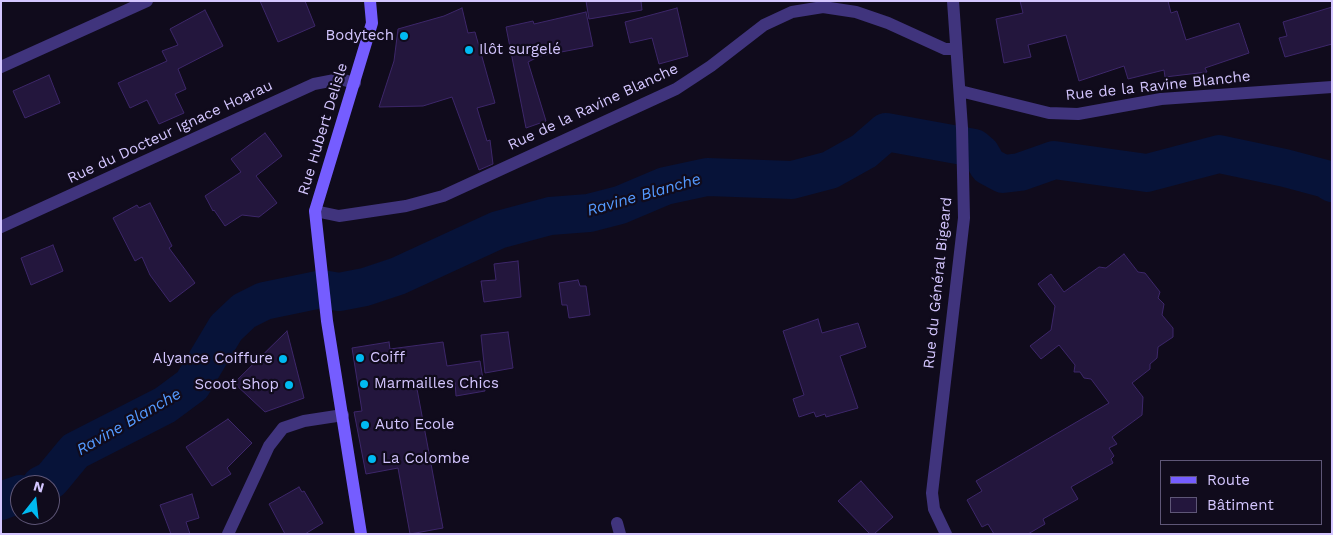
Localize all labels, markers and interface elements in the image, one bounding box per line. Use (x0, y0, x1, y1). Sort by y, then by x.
place label: Bodytech (325, 27, 394, 45)
marker: Bodytech (398, 30, 410, 42)
place label: Ilôt surgelé (479, 41, 561, 59)
marker: Ilôt surgelé (463, 44, 475, 56)
street label: Rue de la Ravine Blanche (505, 60, 681, 154)
street label: Rue Hubert Delisle (294, 61, 352, 197)
street label: Rue de la Ravine Blanche (1065, 67, 1251, 105)
street label: Rue du Docteur Ignace Hoarau (64, 76, 276, 188)
water label: Ravine Blanche (585, 170, 703, 220)
street label: Rue du Général Bigeard (920, 196, 956, 370)
place label: Coiff (370, 349, 405, 367)
place label: Alyance Coiffure (153, 350, 273, 368)
marker: Coiff (354, 352, 366, 364)
marker: Alyance Coiffure (277, 353, 289, 365)
place label: Marmailles Chics (374, 375, 499, 393)
place label: Scoot Shop (194, 376, 279, 394)
marker: Marmailles Chics (358, 378, 370, 390)
marker: Scoot Shop (283, 379, 295, 391)
water label: Ravine Blanche (73, 384, 185, 460)
place label: Auto Ecole (375, 416, 454, 434)
marker: Auto Ecole (359, 419, 371, 431)
place label: La Colombe (382, 450, 470, 468)
marker: La Colombe (366, 453, 378, 465)
legend (1160, 460, 1323, 525)
text: Route (1207, 471, 1250, 489)
north arrow (10, 475, 60, 525)
text: N (32, 477, 46, 496)
text: Bâtiment (1207, 496, 1274, 514)

